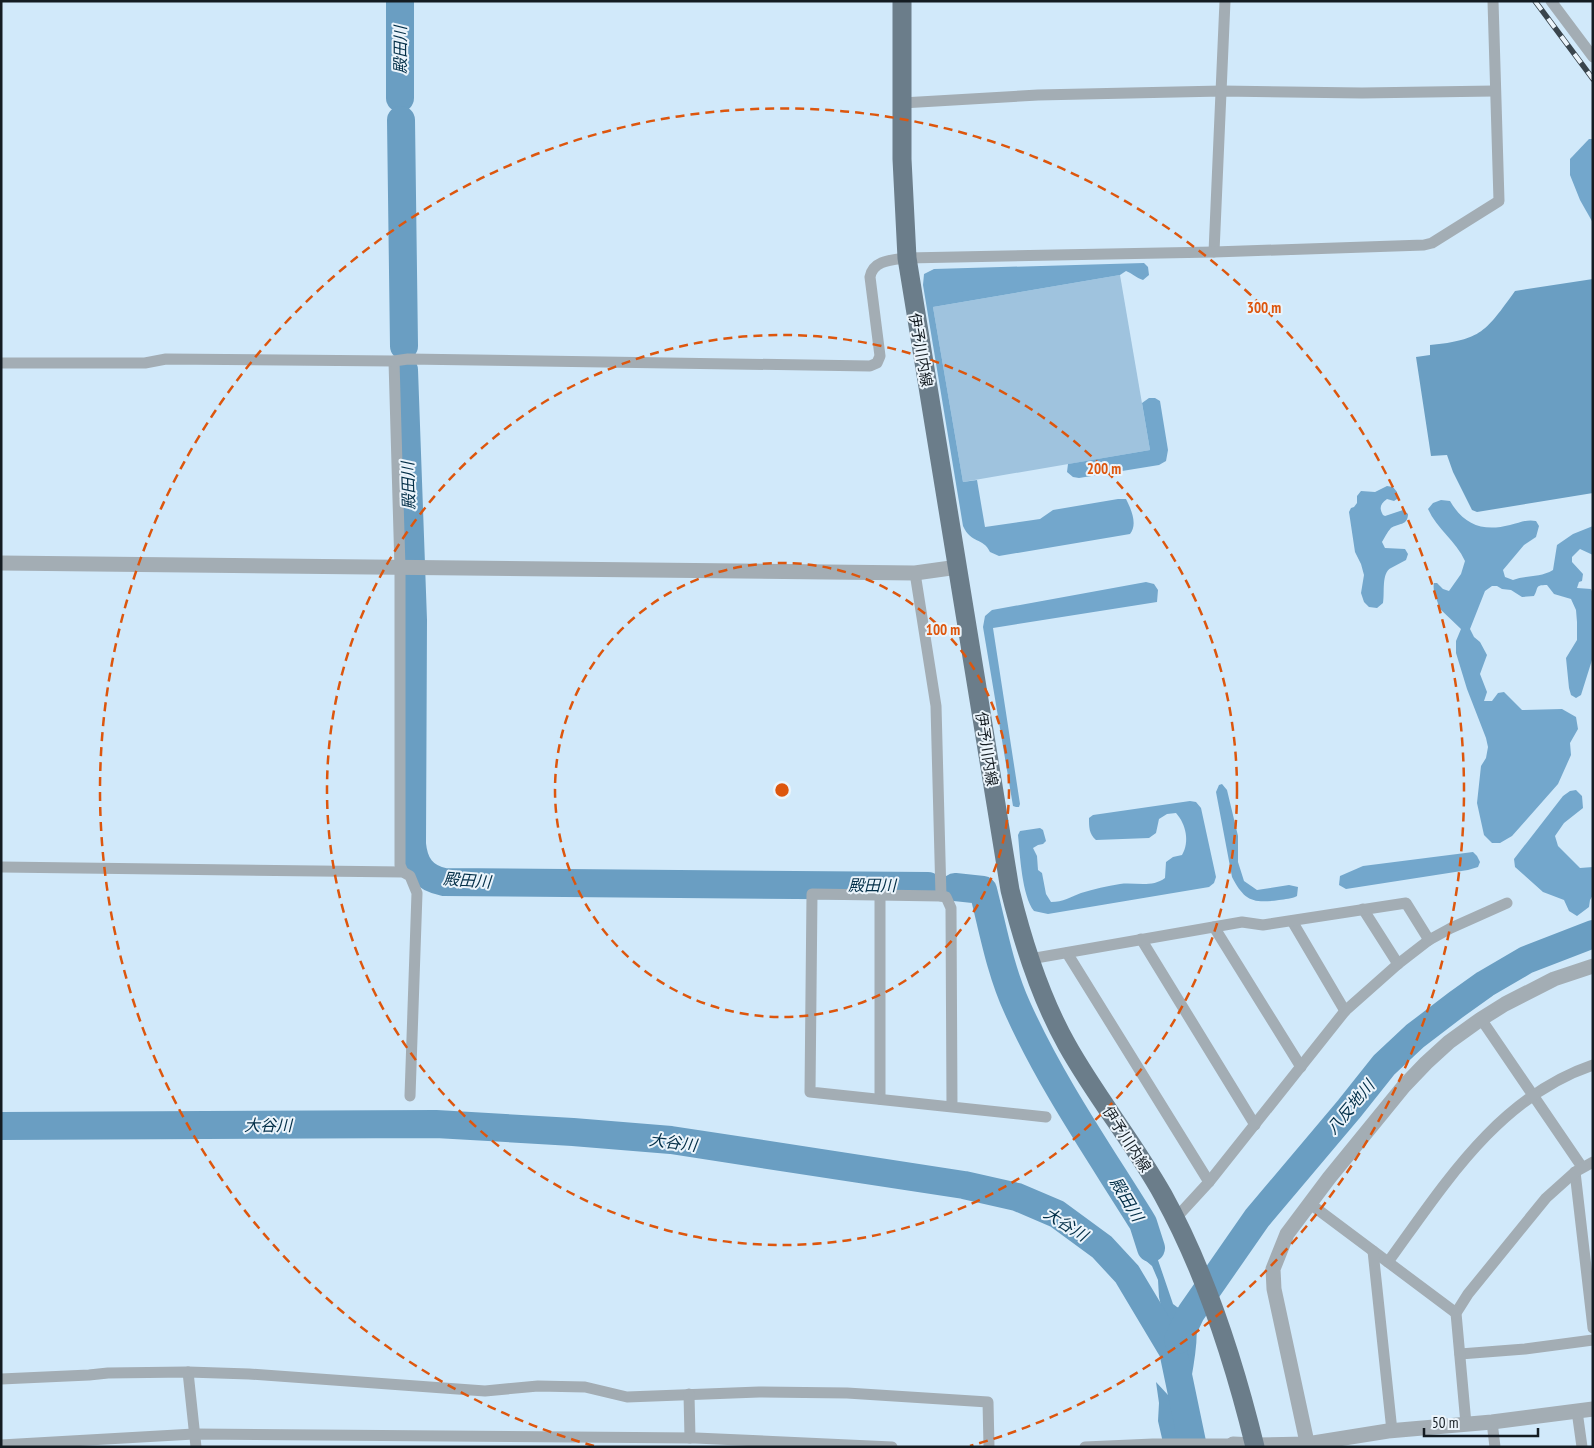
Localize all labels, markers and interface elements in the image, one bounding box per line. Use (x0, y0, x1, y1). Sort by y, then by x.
water label: 殿田川 (390, 24, 410, 74)
text: 300 m (1247, 298, 1281, 317)
street label: 伊予川内線 (905, 311, 937, 389)
text: 200 m (1087, 459, 1121, 478)
water label: 殿田川 (397, 460, 419, 510)
text: 100 m (926, 620, 960, 639)
street label: 伊予川内線 (972, 710, 1002, 788)
centre of rings (773, 781, 791, 799)
water label: 殿田川 (442, 868, 494, 892)
water label: 殿田川 (848, 875, 898, 895)
water label: 八反地川 (1322, 1075, 1380, 1138)
street label: 伊予川内線 (1099, 1102, 1155, 1176)
water label: 大谷川 (244, 1115, 294, 1135)
water label: 大谷川 (648, 1129, 700, 1155)
water label: 殿田川 (1106, 1173, 1149, 1226)
water label: 大谷川 (1040, 1203, 1093, 1246)
scale bar (1424, 1406, 1538, 1438)
text: 50 m (1432, 1413, 1458, 1432)

